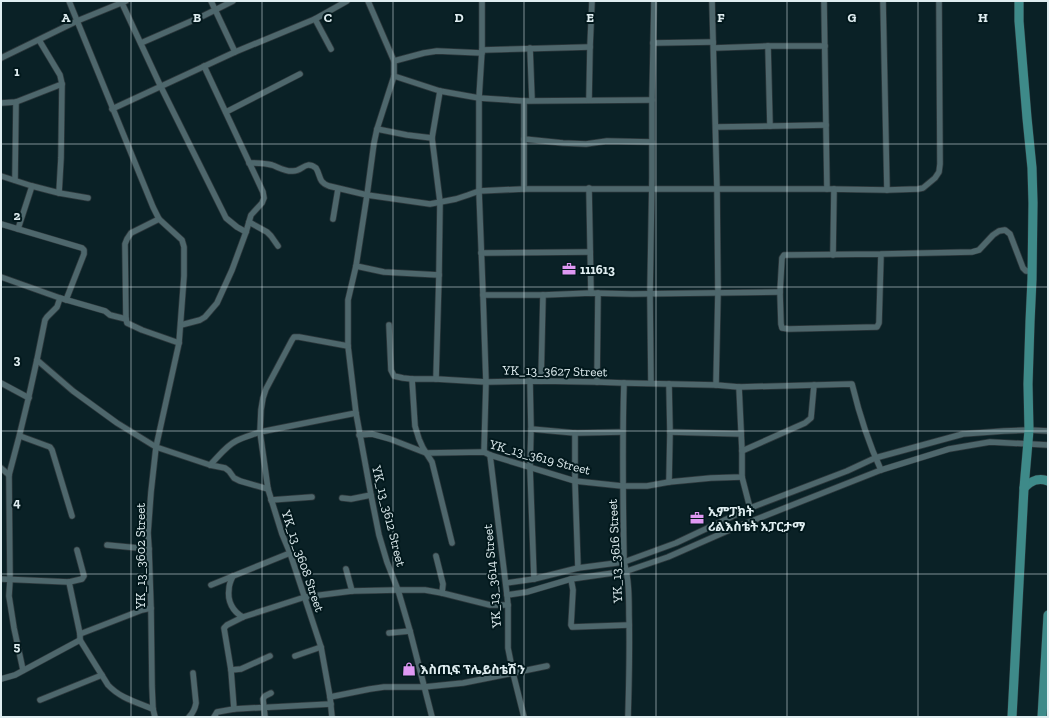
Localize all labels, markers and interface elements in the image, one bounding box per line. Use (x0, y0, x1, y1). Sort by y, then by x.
text: A (62, 10, 71, 25)
text: B (193, 10, 201, 25)
text: C (324, 10, 332, 25)
text: D (454, 10, 464, 25)
text: E (586, 10, 594, 25)
text: F (717, 10, 725, 25)
text: G (848, 10, 857, 25)
text: H (978, 10, 988, 25)
text: 1 (14, 64, 20, 79)
text: 2 (14, 208, 21, 223)
office icon: 111613 (561, 261, 577, 277)
place label: 111613 (580, 262, 615, 277)
text: 3 (14, 352, 21, 367)
street label: YK_13_3627 Street (501, 363, 608, 379)
street label: YK_13_3619 Street (487, 436, 592, 478)
street label: YK_13_3612 Street (369, 463, 409, 568)
text: 4 (13, 495, 21, 510)
street label: YK_13_3616 Street (605, 499, 625, 604)
street label: YK_13_3602 Street (133, 503, 148, 610)
place label: ኢምፓክት ሪልእስቴት አፓርታማ (708, 504, 805, 534)
street label: YK_13_3608 Street (278, 507, 327, 614)
office icon: ኢምፓክት ሪልእስቴት አፓርታማ (689, 510, 705, 526)
street label: YK_13_3614 Street (480, 523, 504, 629)
text: 5 (14, 639, 21, 654)
shop icon: እስጢፍ ፕሌይስቴሽን (401, 661, 417, 677)
place label: እስጢፍ ፕሌይስቴሽን (420, 662, 525, 677)

